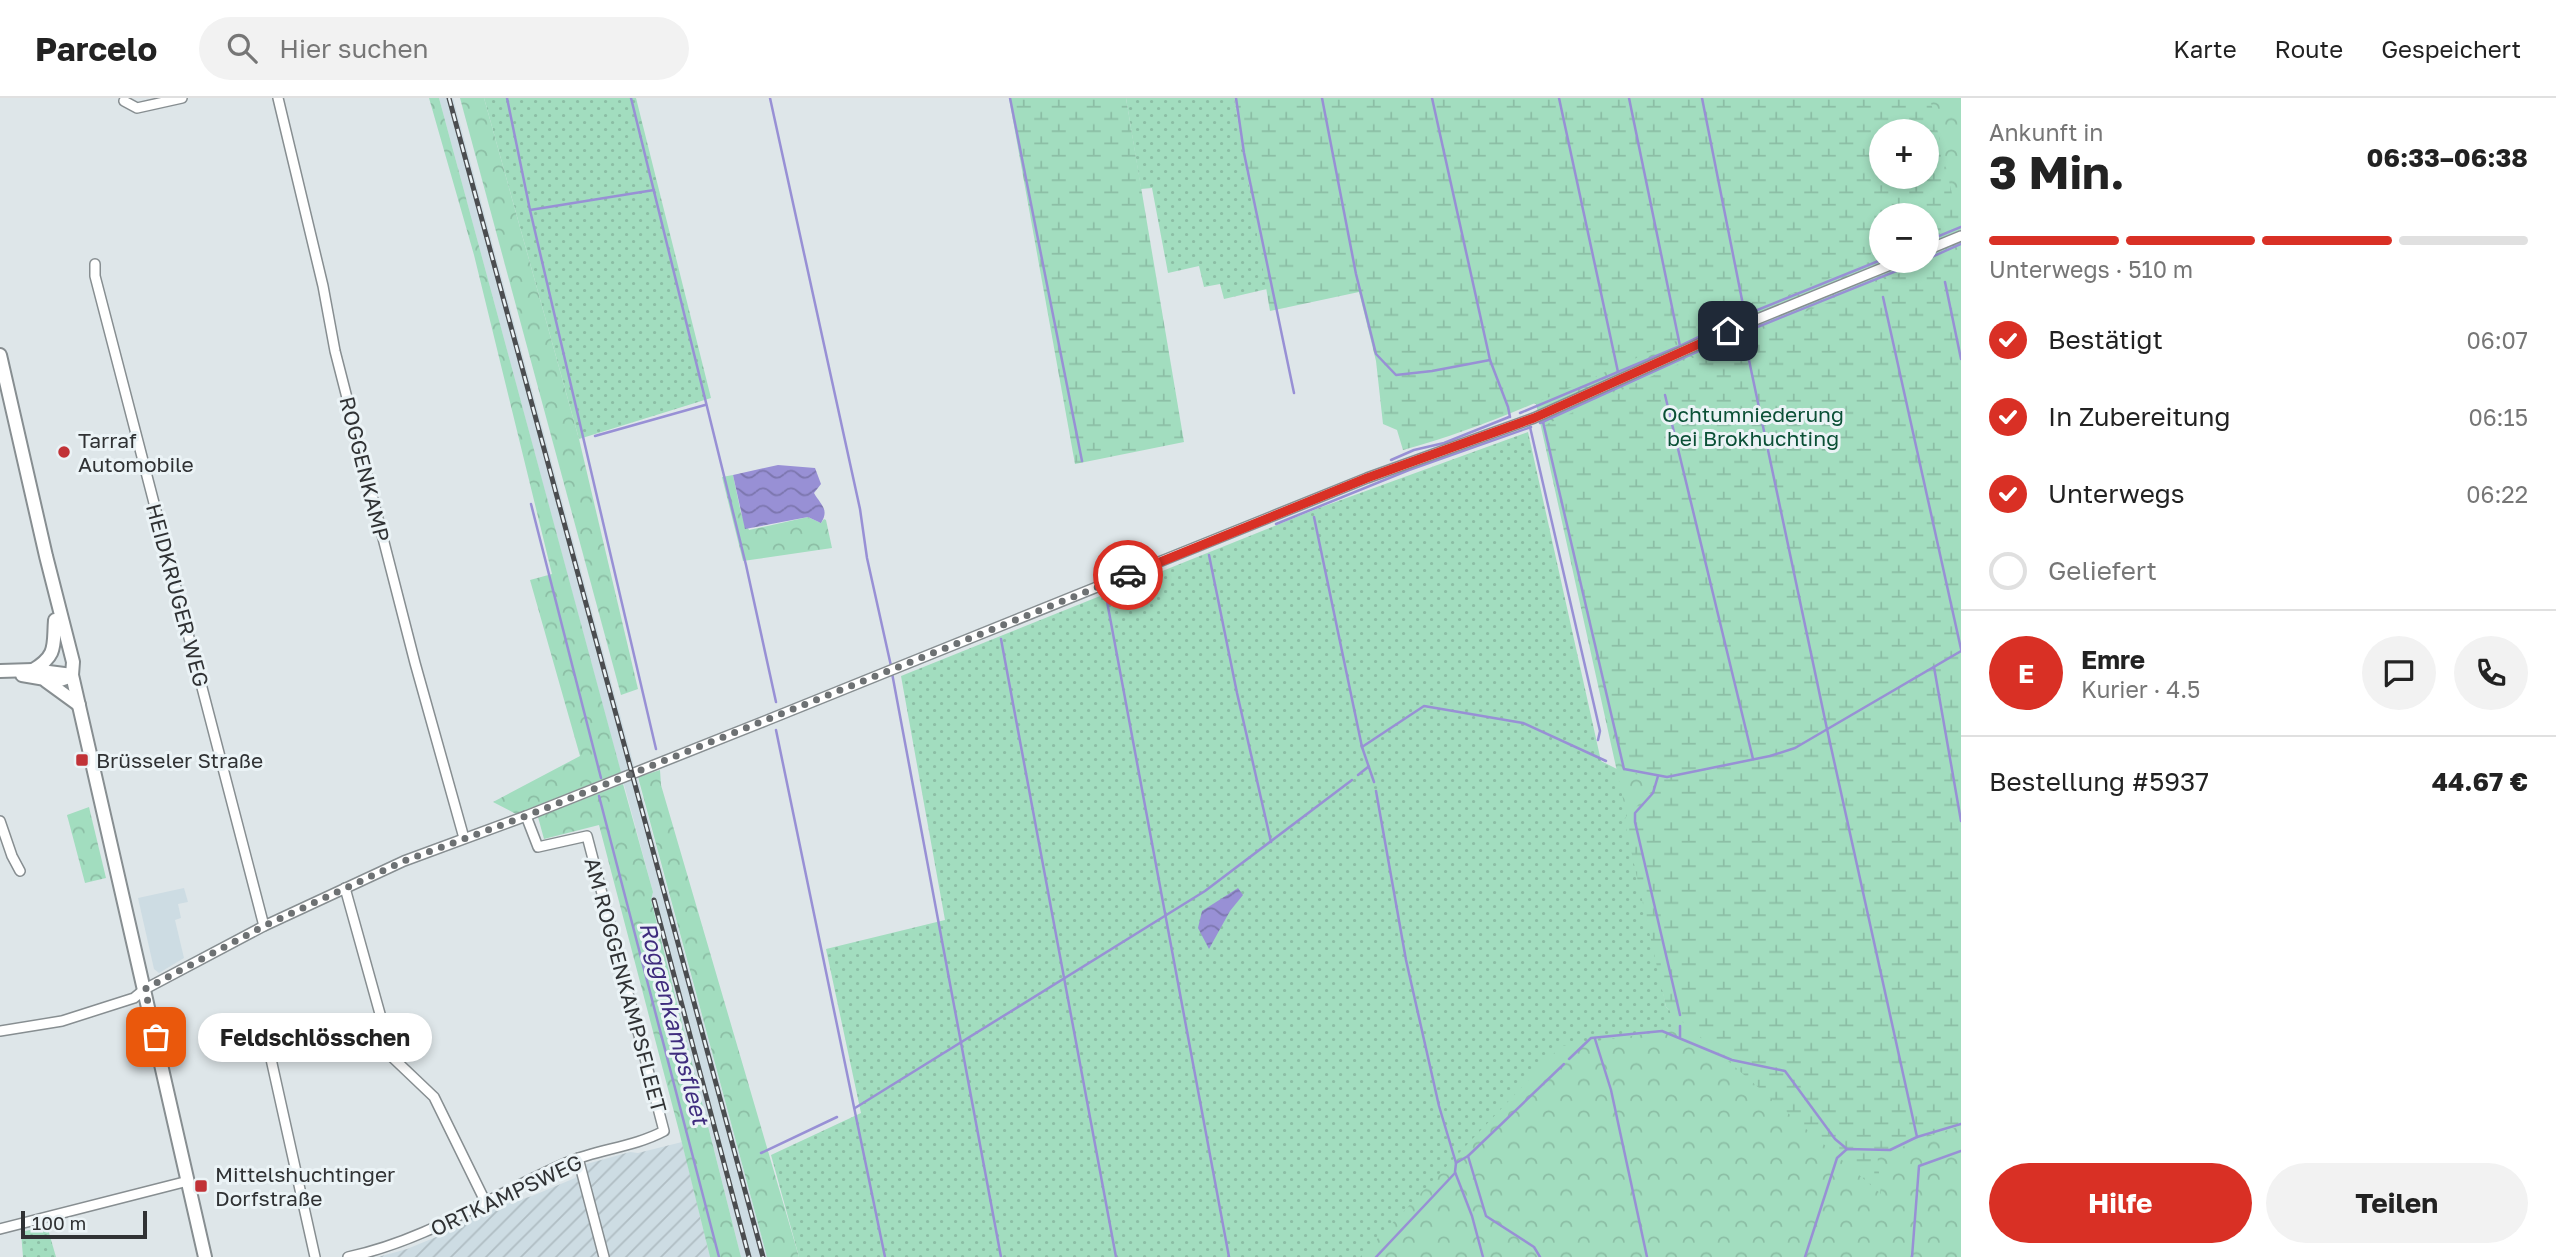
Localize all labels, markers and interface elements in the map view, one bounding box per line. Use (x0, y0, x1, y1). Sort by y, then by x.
search box (199, 17, 689, 80)
text: Parcelo (35, 29, 157, 68)
icon: search (223, 29, 261, 67)
text: Hier suchen (279, 33, 428, 64)
text: Karte (2173, 34, 2237, 63)
text: Route (2275, 34, 2343, 63)
text: Gespeichert (2381, 34, 2521, 63)
text: Ankunft in (1989, 118, 2104, 146)
map controls (1869, 119, 1939, 273)
button: + (1869, 119, 1939, 189)
text: 06:33–06:38 (2367, 142, 2528, 173)
text: 3 Min. (1989, 144, 2125, 199)
button: − (1869, 203, 1939, 273)
text: Unterwegs · 510 m (1989, 255, 2193, 283)
pin (1698, 301, 1758, 361)
icon: home (1709, 312, 1747, 350)
icon: check (1989, 321, 2027, 359)
text: Bestätigt (2048, 324, 2163, 355)
text: 06:07 (2466, 326, 2528, 354)
street label: ROGGENKAMP (334, 394, 396, 544)
icon: check (1989, 398, 2027, 436)
park label: Ochtumniederung bei Brokhuchting (1662, 401, 1844, 451)
text: In Zubereitung (2048, 401, 2231, 432)
text: 06:15 (2468, 403, 2528, 431)
place label: Tarraf Automobile (78, 427, 194, 477)
marker: Tarraf Automobile (56, 444, 72, 460)
icon: check (1989, 475, 2027, 513)
text: Unterwegs (2048, 478, 2185, 509)
text: 06:22 (2466, 480, 2528, 508)
street label: HEIDKRUGER WEG (141, 500, 215, 690)
courier (1093, 540, 1163, 610)
text: Geliefert (2048, 555, 2157, 586)
icon: car (1109, 556, 1147, 594)
button: chat (2362, 636, 2436, 710)
button: phone (2454, 636, 2528, 710)
text: Emre (2081, 644, 2145, 675)
text: E (2018, 658, 2034, 689)
text: Kurier · 4.5 (2081, 675, 2200, 703)
place label: Brüsseler Straße (96, 747, 263, 773)
marker: Brüsseler Straße (74, 752, 90, 768)
text: Bestellung #5937 (1989, 766, 2209, 797)
text: 44.67 € (2432, 766, 2528, 797)
street label: AM ROGGENKAMPSFLEET (579, 855, 673, 1115)
water label: Roggenkampsfleet (634, 919, 716, 1129)
pin (126, 1007, 186, 1067)
callout: Feldschlösschen (198, 1012, 432, 1062)
icon: bag (137, 1018, 175, 1056)
text: Feldschlösschen (220, 1023, 410, 1051)
street label: ORTKAMPSWEG (426, 1148, 586, 1242)
place label: Mittelshuchtinger Dorfstraße (215, 1161, 395, 1211)
button: Hilfe (1989, 1163, 2252, 1243)
button: Teilen (2266, 1163, 2528, 1243)
marker: Mittelshuchtinger Dorfstraße (193, 1178, 209, 1194)
scale bar (21, 1208, 147, 1240)
text: 100 m (32, 1211, 86, 1234)

